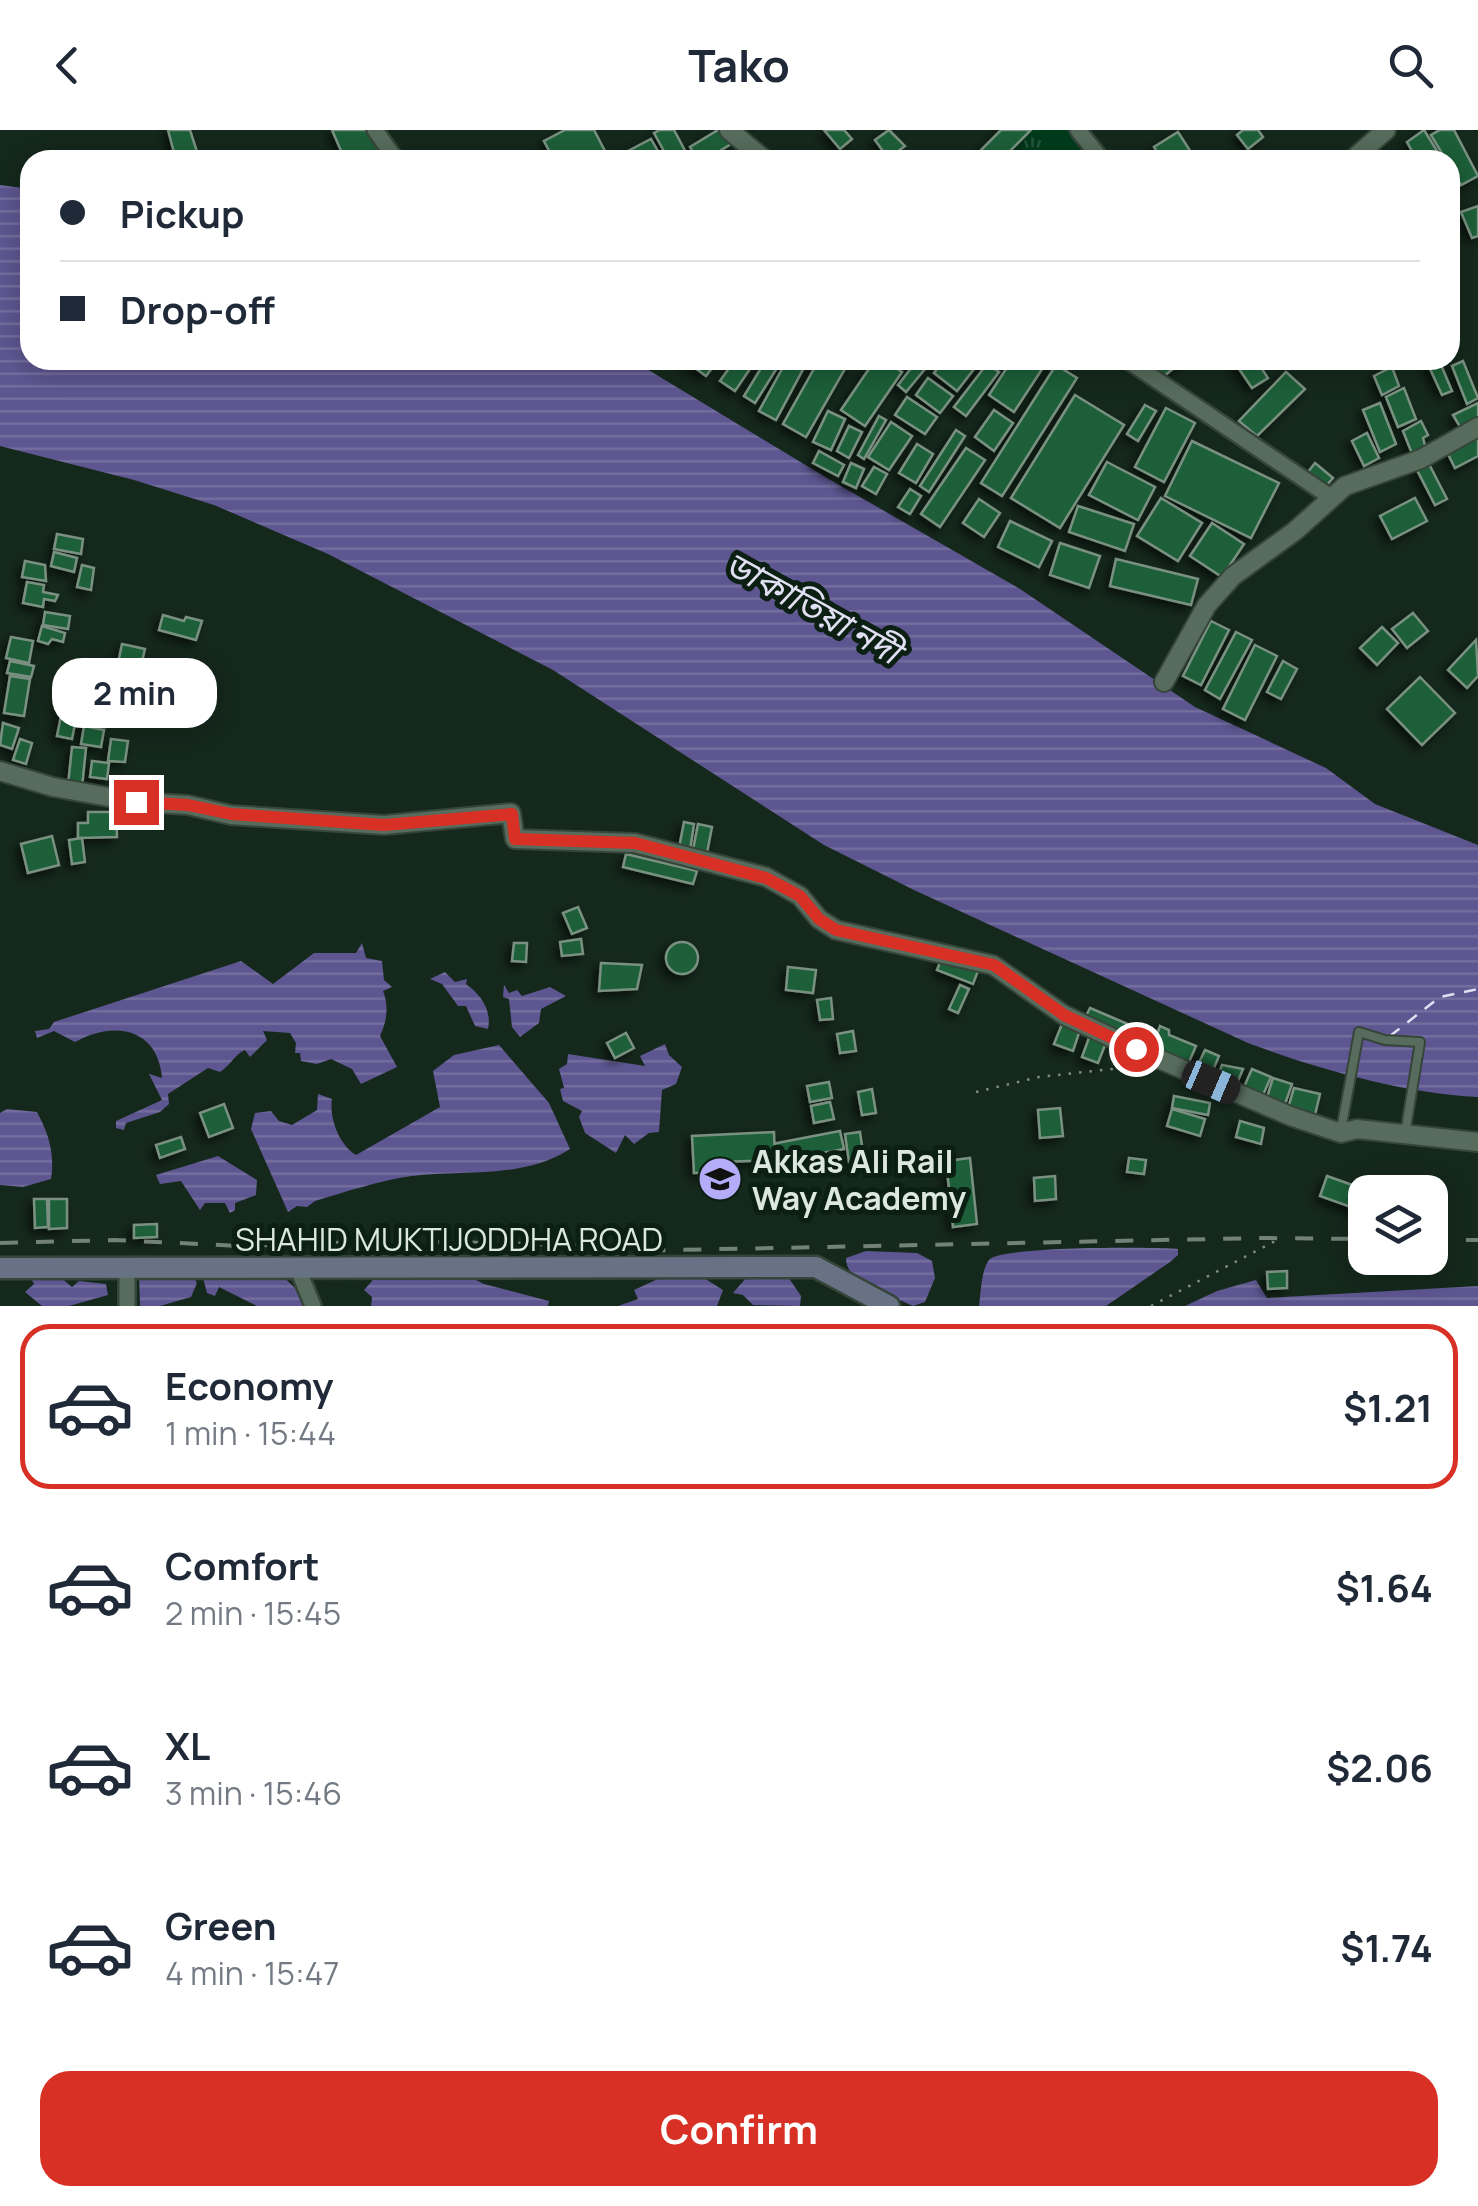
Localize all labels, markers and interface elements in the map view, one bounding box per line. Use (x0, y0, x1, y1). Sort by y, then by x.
text: Tako (688, 34, 790, 96)
icon: back (40, 38, 95, 93)
icon: search (1383, 38, 1438, 93)
text: Pickup (120, 187, 244, 239)
text: Drop-off (120, 283, 275, 335)
water label: ডাকাতিয়া নদী (717, 539, 915, 678)
callout: 2 min (54, 657, 218, 727)
text: 2 min (93, 671, 176, 715)
route end (114, 780, 159, 825)
route start (1114, 1027, 1159, 1072)
car (1178, 1056, 1244, 1108)
place label: Akkas Ali Rail Way Academy (752, 1139, 966, 1220)
school or university icon: Akkas Ali Rail Way Academy (697, 1156, 743, 1202)
map controls (1348, 1175, 1448, 1275)
button: layers (1348, 1175, 1448, 1275)
street label: SHAHID MUKTIJODDHA ROAD (235, 1217, 663, 1261)
text: Economy (165, 1359, 334, 1411)
icon: car (45, 1362, 135, 1452)
text: $1.21 (1343, 1381, 1433, 1433)
text: 1 min · 15:44 (165, 1411, 336, 1455)
text: Comfort (165, 1539, 319, 1591)
icon: car (45, 1542, 135, 1632)
text: $1.64 (1336, 1561, 1433, 1613)
text: 2 min · 15:45 (165, 1591, 341, 1635)
text: XL (165, 1719, 210, 1771)
icon: car (45, 1722, 135, 1812)
text: $2.06 (1326, 1741, 1433, 1793)
text: 3 min · 15:46 (165, 1771, 342, 1815)
text: Green (165, 1899, 277, 1951)
icon: car (45, 1902, 135, 1992)
text: $1.74 (1341, 1921, 1433, 1973)
text: 4 min · 15:47 (165, 1951, 339, 1995)
button: Confirm (40, 2071, 1438, 2186)

